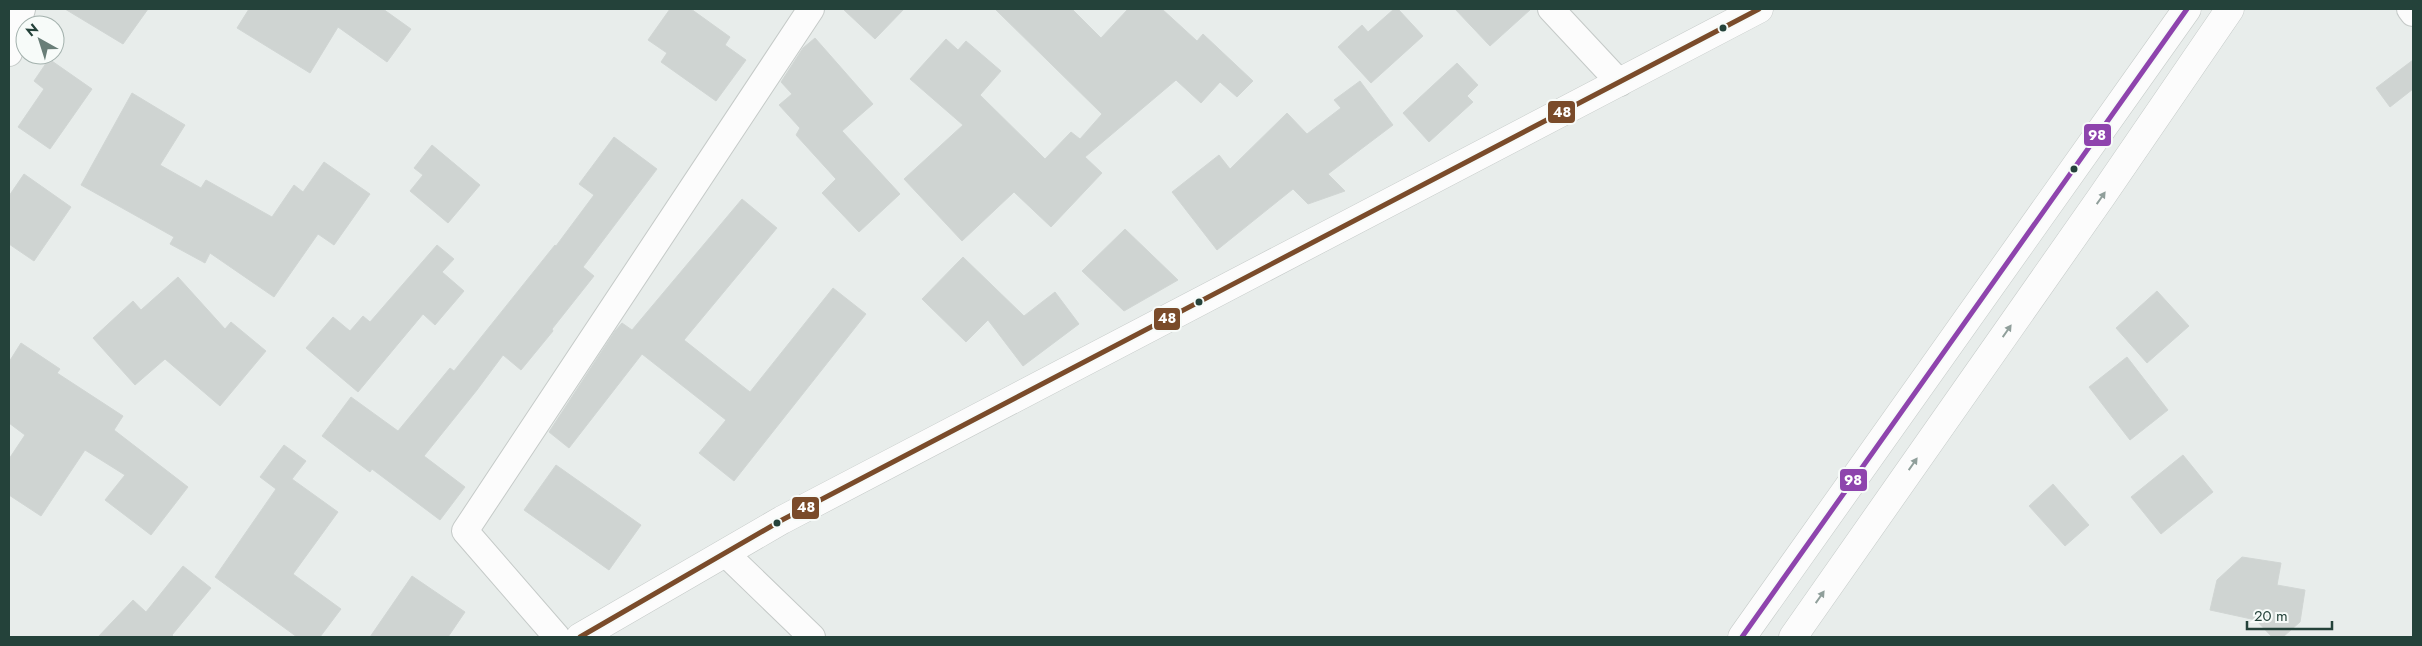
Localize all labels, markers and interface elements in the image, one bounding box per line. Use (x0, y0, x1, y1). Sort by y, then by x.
north arrow (15, 15, 65, 65)
text: N (21, 19, 42, 41)
unlabelled marker (1718, 23, 1728, 33)
line badge: 48 (1547, 100, 1576, 124)
text: 48 (1553, 102, 1571, 122)
line badge: 98 (2083, 123, 2112, 147)
text: 98 (2088, 125, 2106, 145)
unlabelled marker (2069, 164, 2079, 174)
one-way arrow (2096, 191, 2106, 205)
unlabelled marker (1194, 297, 1204, 307)
line badge: 48 (1153, 307, 1181, 331)
text: 48 (1158, 308, 1176, 328)
one-way arrow (2002, 324, 2012, 338)
one-way arrow (1908, 457, 1918, 471)
line badge: 98 (1839, 468, 1868, 492)
text: 98 (1844, 470, 1862, 490)
line badge: 48 (791, 496, 820, 520)
text: 48 (797, 497, 815, 517)
unlabelled marker (772, 518, 782, 528)
one-way arrow (1815, 590, 1825, 604)
scale bar (2247, 598, 2332, 630)
text: 20 m (2254, 605, 2288, 627)

